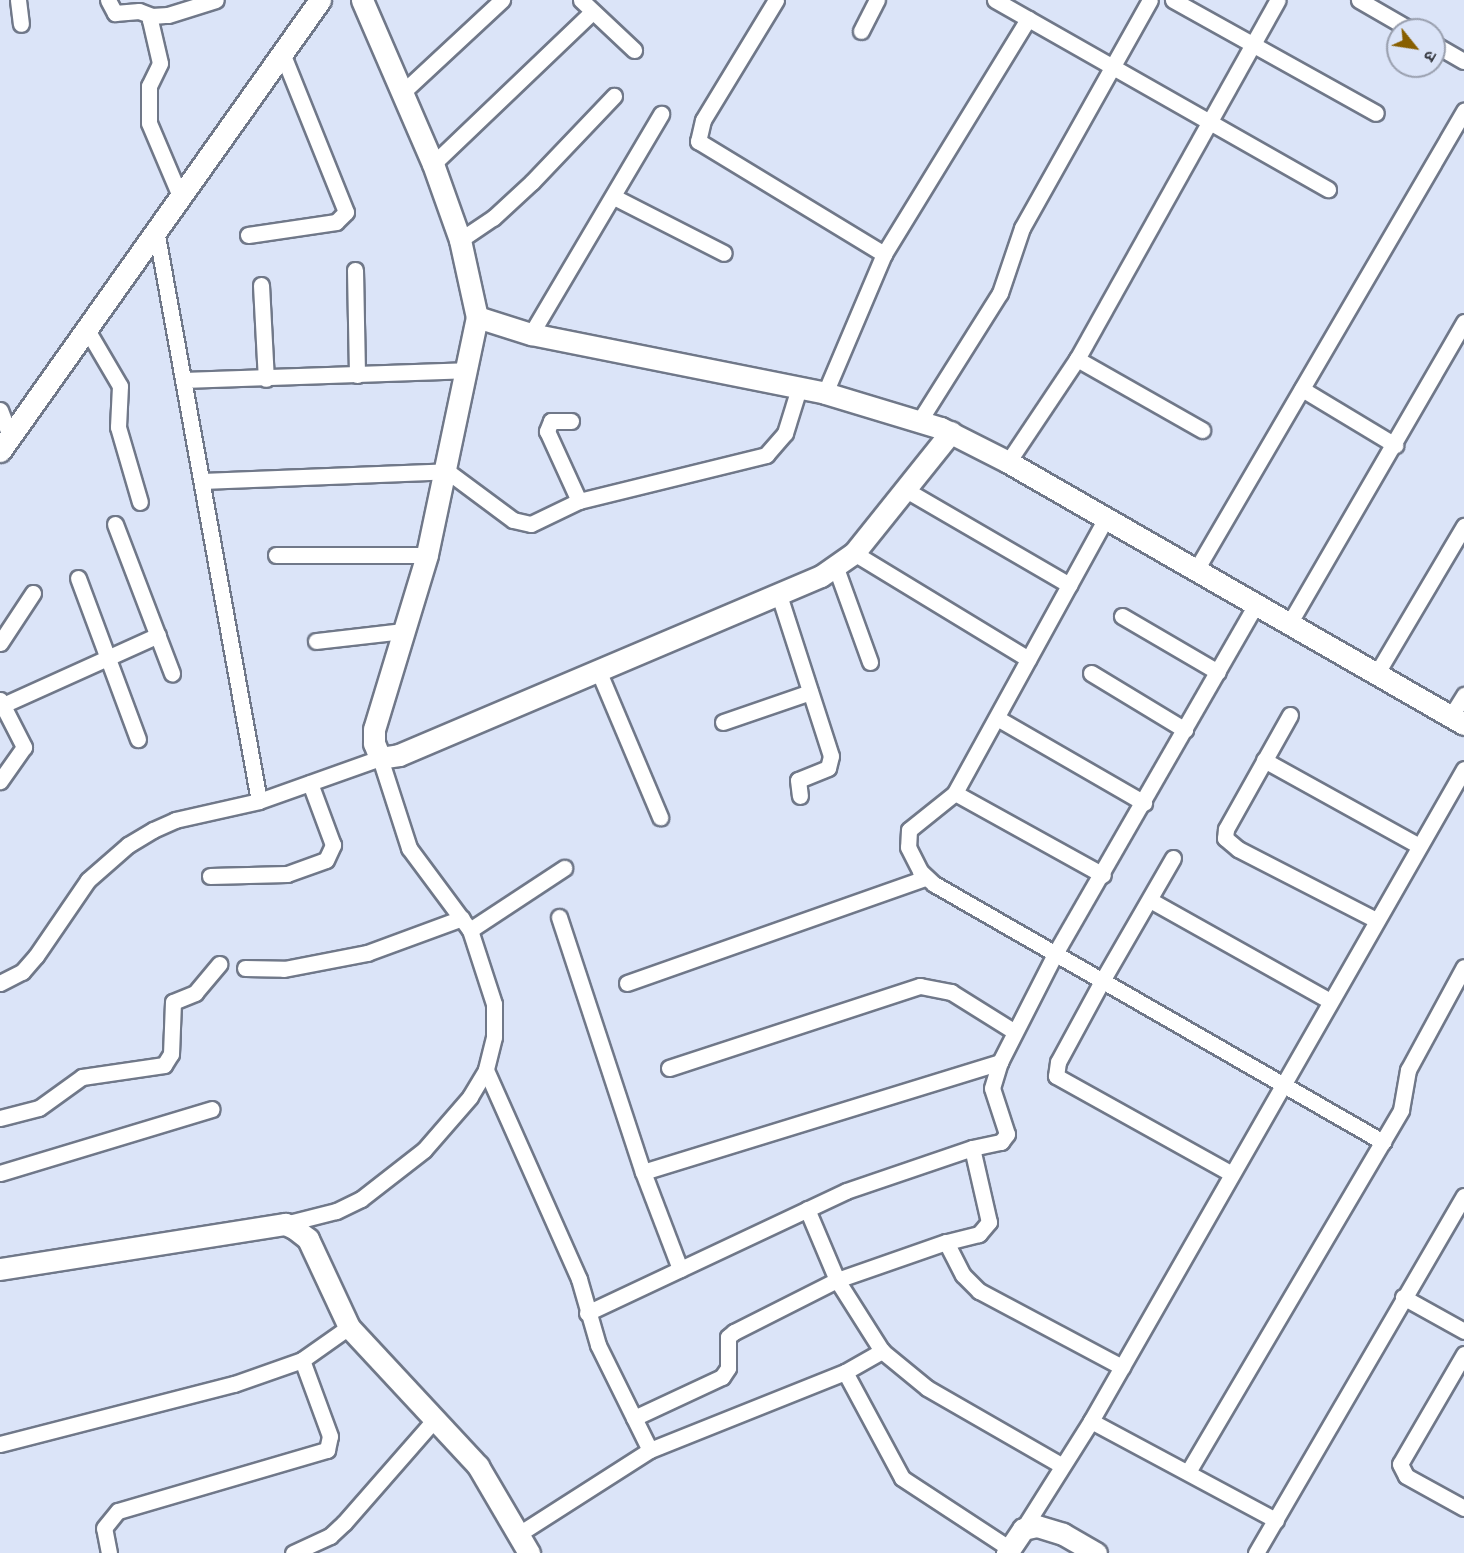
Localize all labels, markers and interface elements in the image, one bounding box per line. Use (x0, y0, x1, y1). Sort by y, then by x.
north arrow (1386, 18, 1446, 78)
text: उ (1420, 47, 1441, 65)

